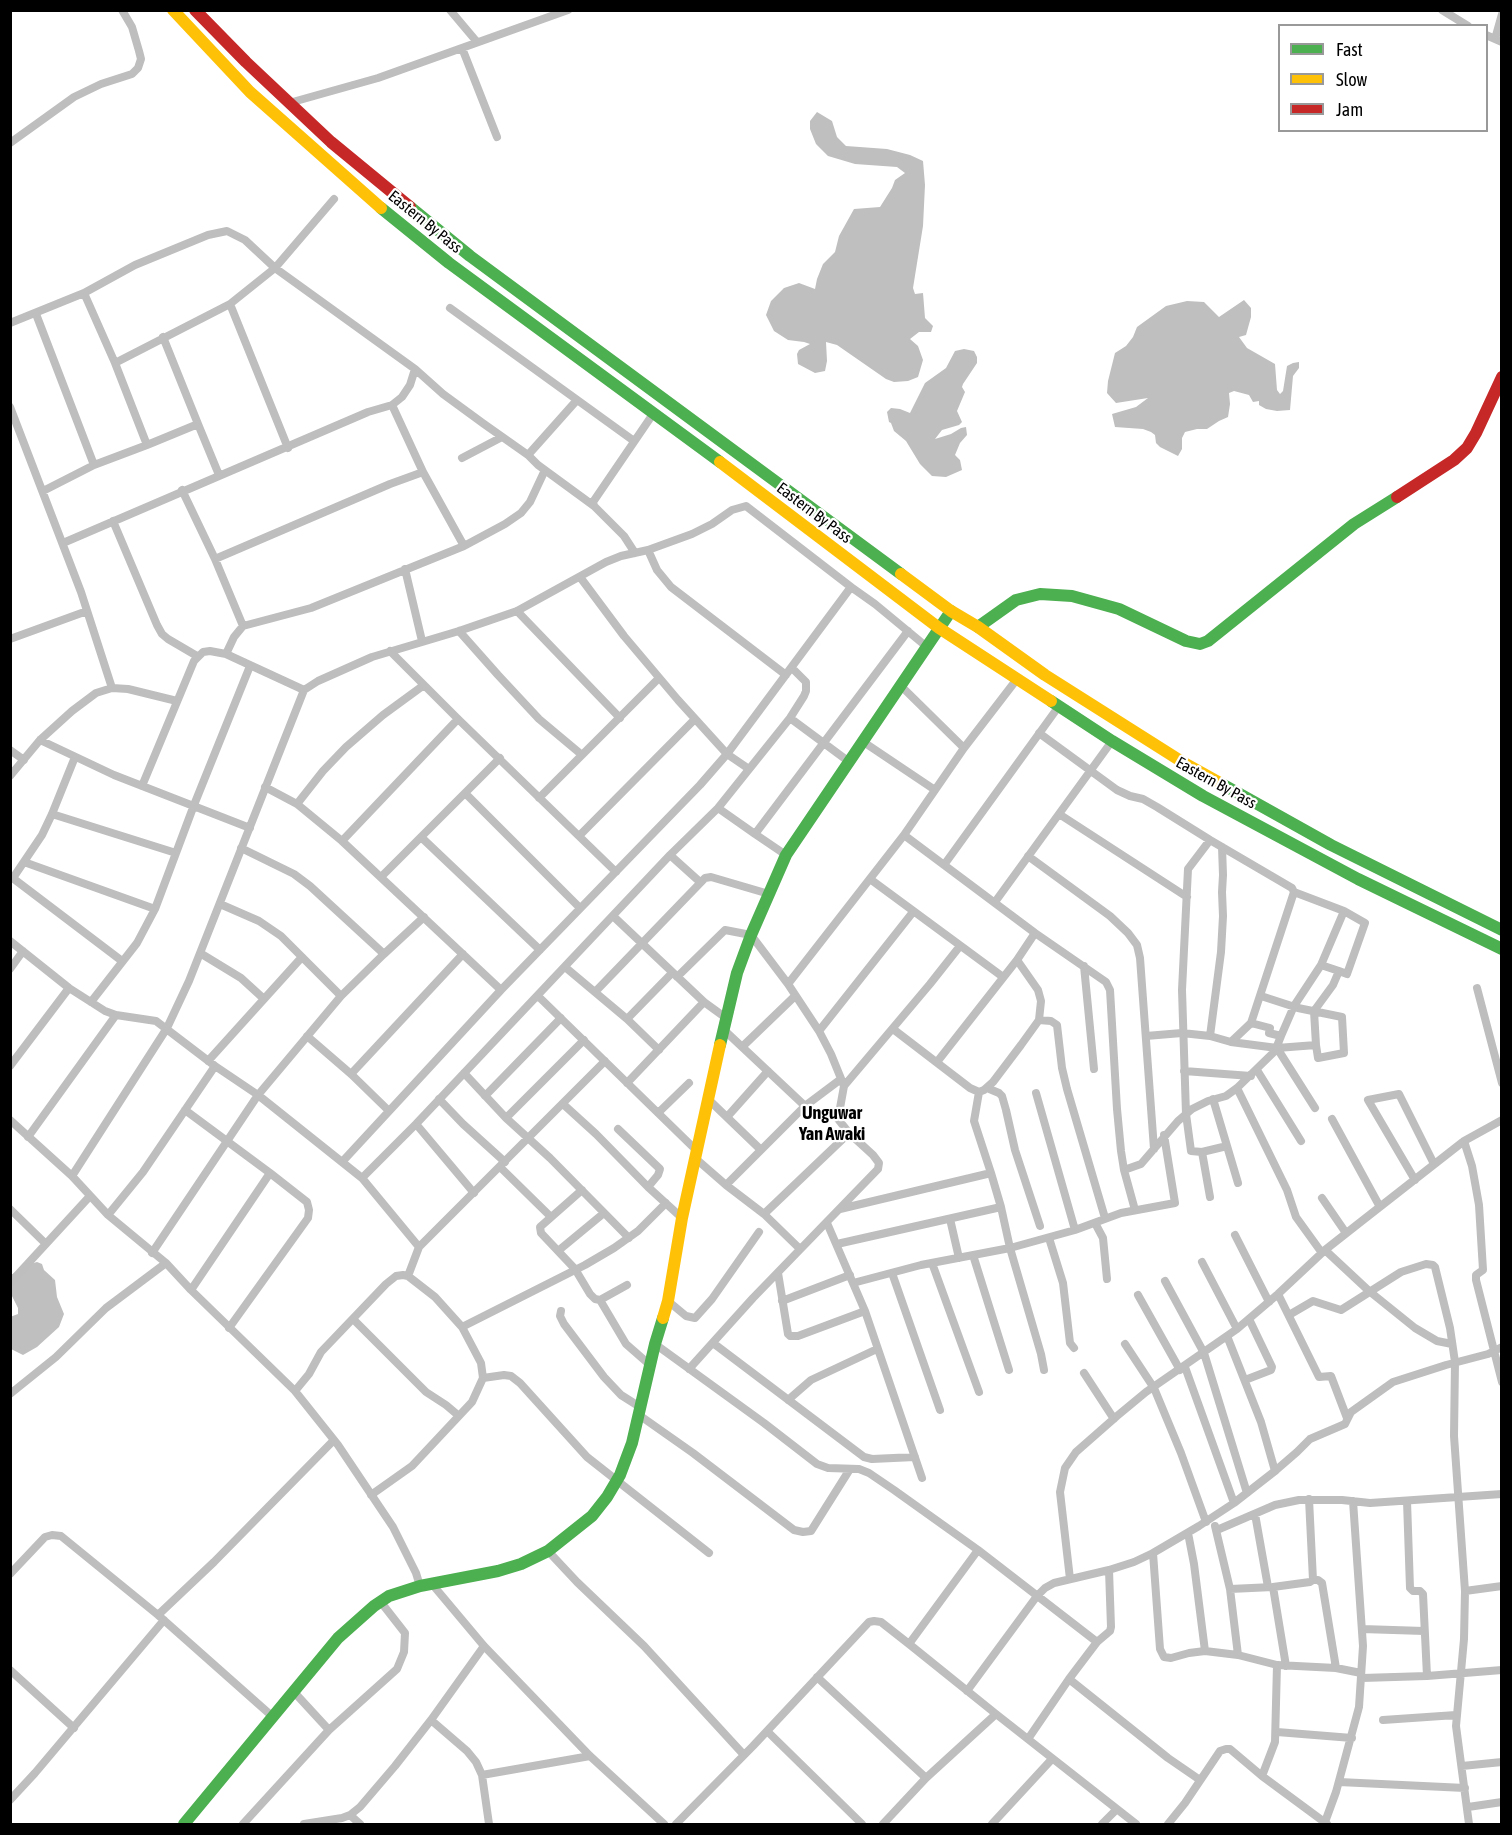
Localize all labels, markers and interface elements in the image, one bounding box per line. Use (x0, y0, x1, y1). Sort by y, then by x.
legend (1278, 24, 1488, 132)
text: Fast (1336, 39, 1363, 60)
text: Slow (1336, 69, 1367, 90)
text: Jam (1336, 99, 1363, 120)
street label: Eastern By Pass (384, 187, 466, 257)
street label: Eastern By Pass (773, 479, 855, 547)
street label: Eastern By Pass (1172, 753, 1260, 813)
district label: Unguwar Yan Awaki (799, 1102, 865, 1144)

